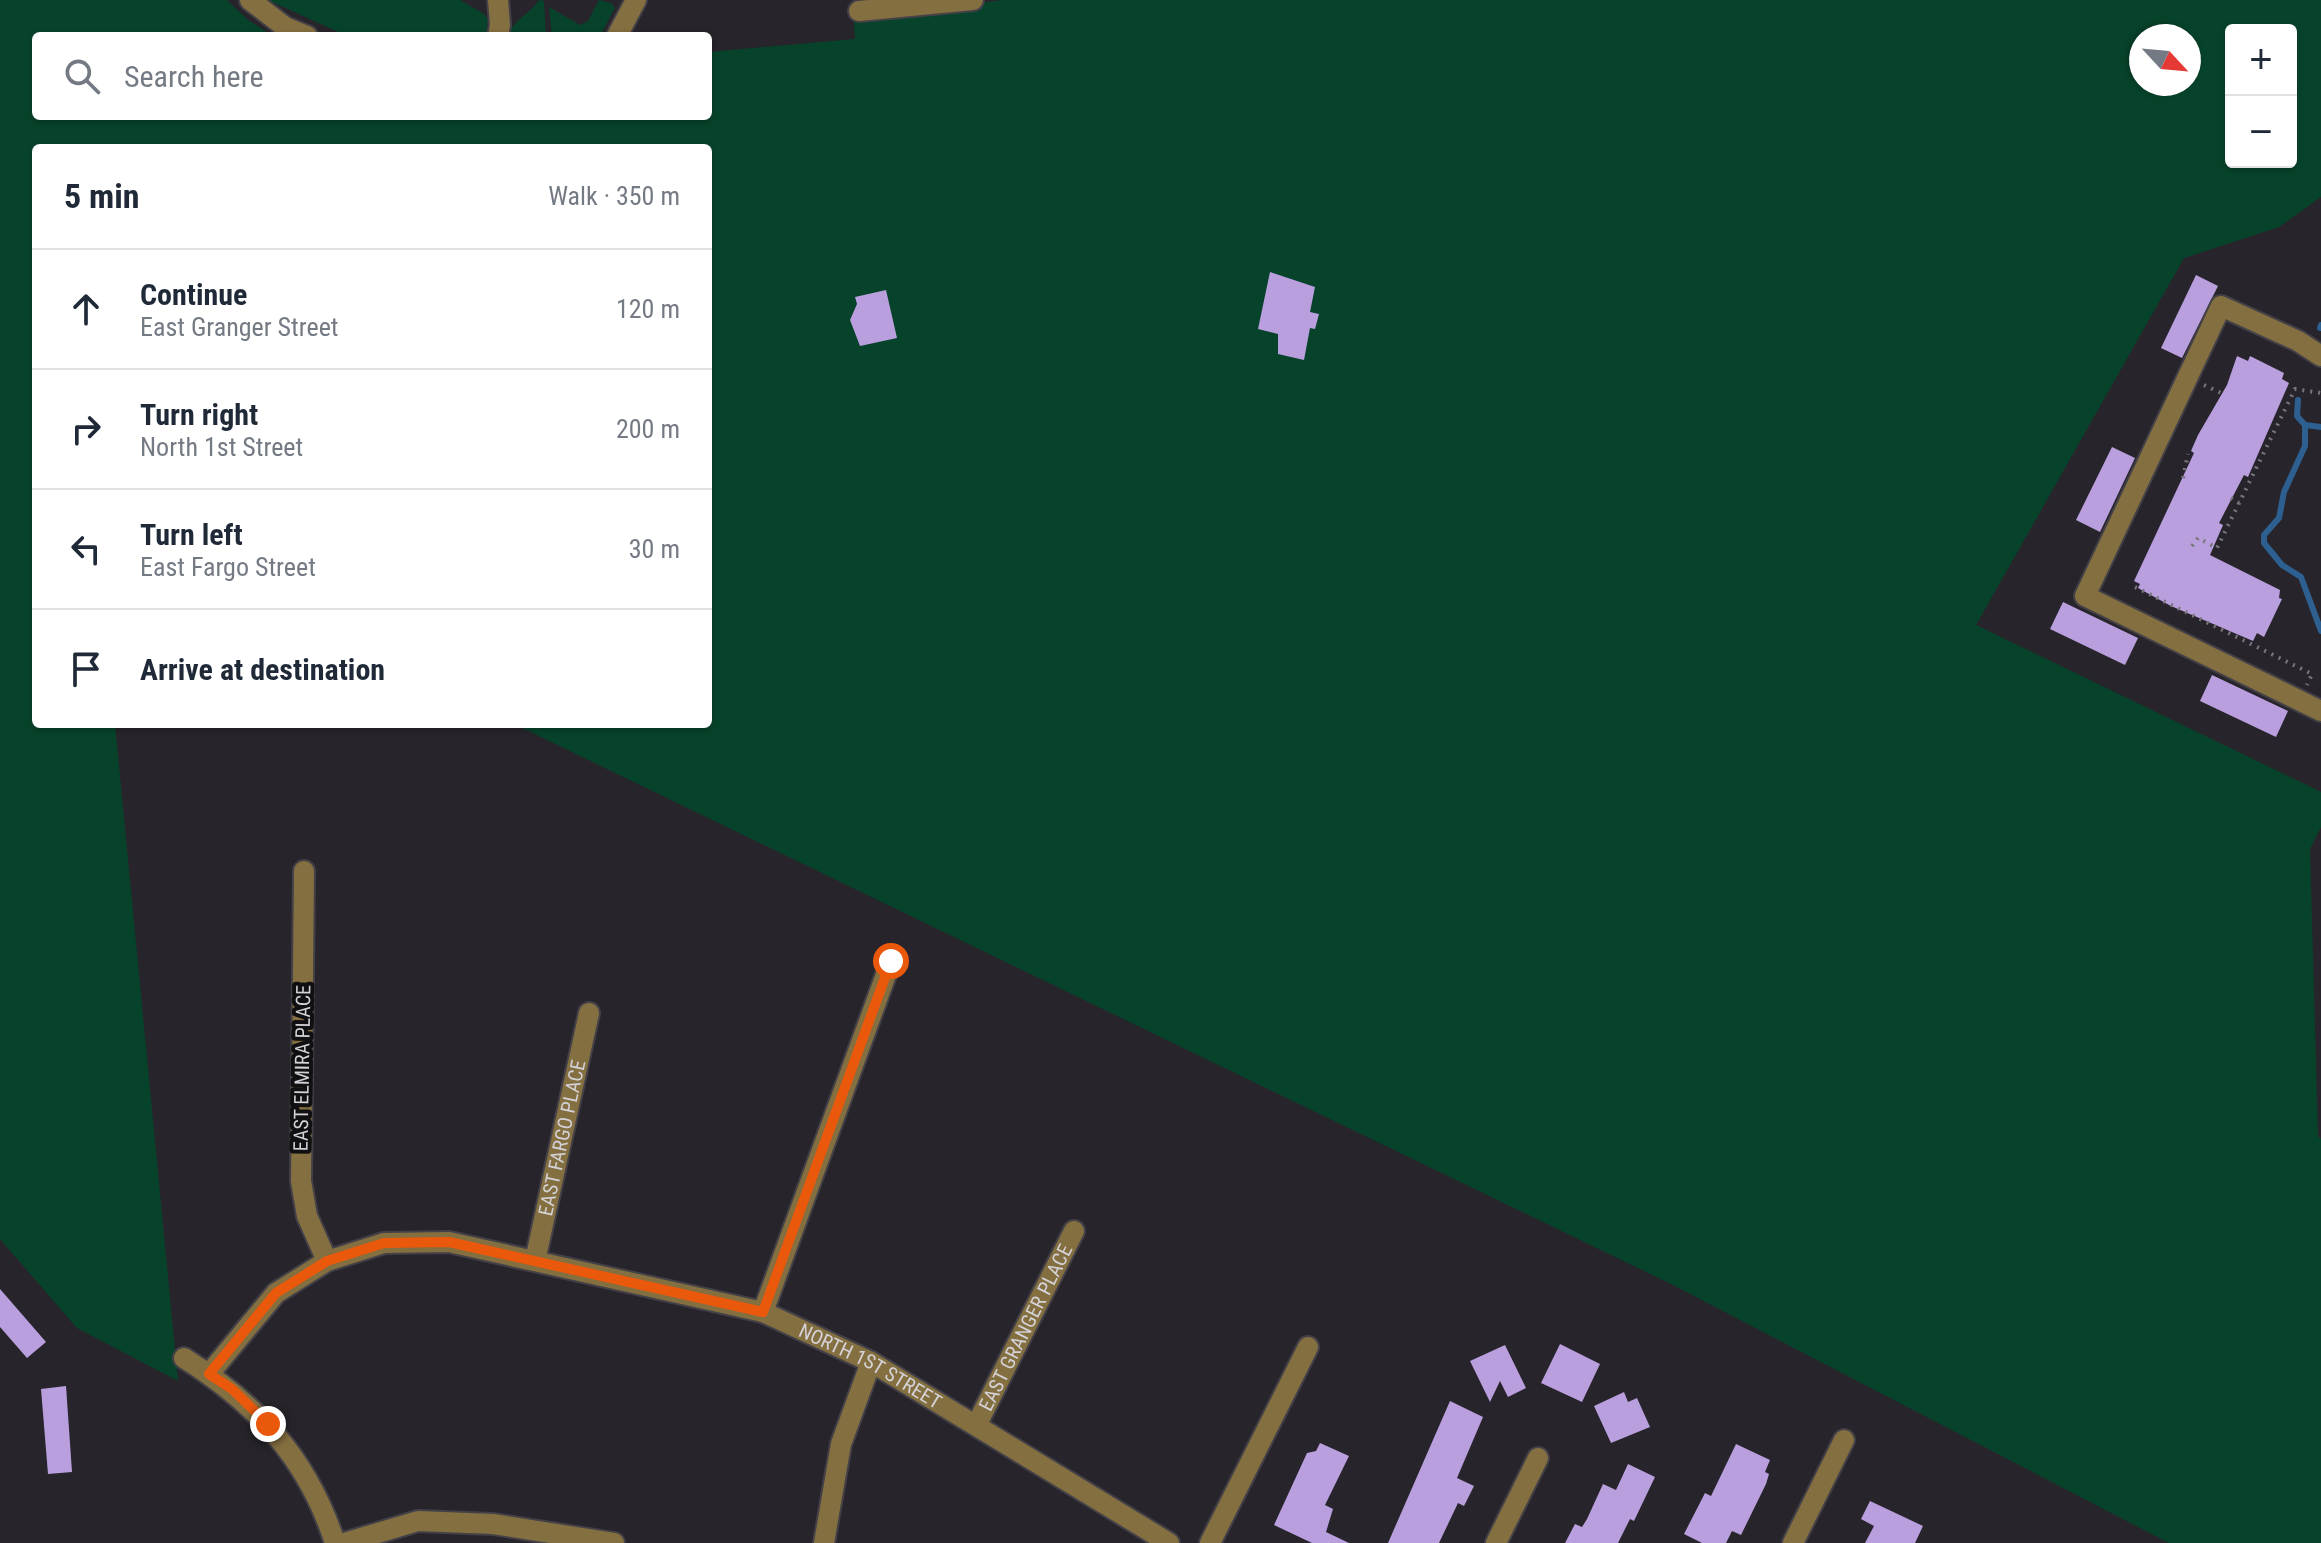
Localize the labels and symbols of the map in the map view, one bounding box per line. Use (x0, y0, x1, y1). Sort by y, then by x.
north arrow (2129, 24, 2201, 96)
route start (873, 943, 909, 979)
street label: EAST ELMIRA PLACE (289, 985, 315, 1151)
street label: EAST FARGO PLACE (533, 1058, 590, 1218)
street label: EAST GRANGER PLACE (974, 1240, 1077, 1415)
street label: NORTH 1ST STREET (795, 1318, 946, 1414)
route end (250, 1406, 286, 1442)

